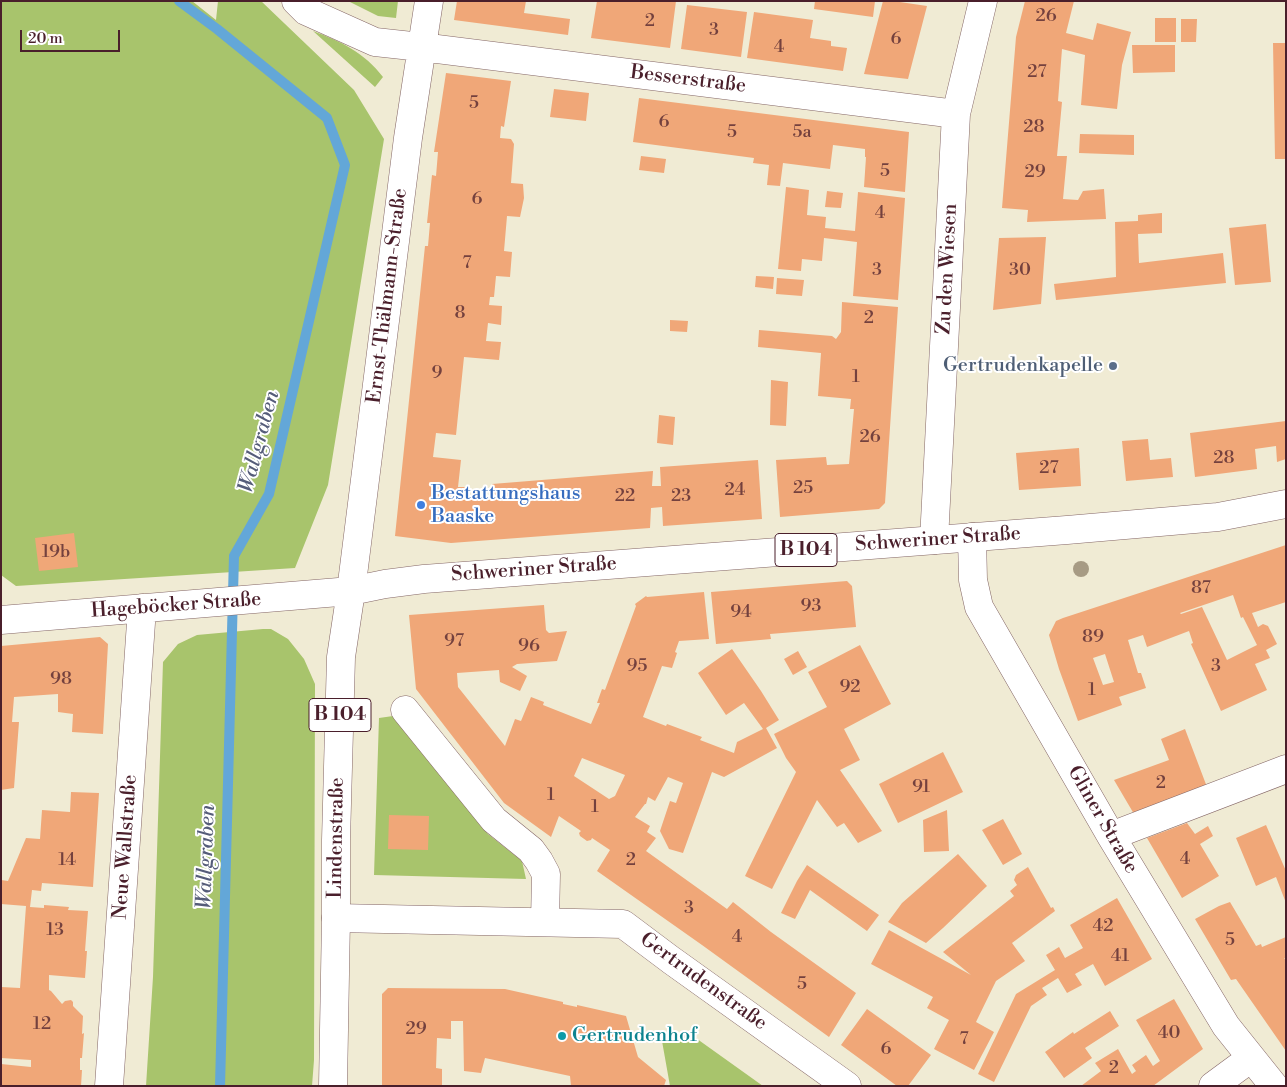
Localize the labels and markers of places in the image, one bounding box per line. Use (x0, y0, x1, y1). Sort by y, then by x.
place label: Gertrudenkapelle (943, 354, 1103, 378)
marker: Gertrudenkapelle (1107, 360, 1119, 372)
place label: Bestattungshaus Baaske (431, 482, 580, 529)
marker: Bestattungshaus Baaske (415, 499, 427, 511)
place label: Gertrudenhof (572, 1024, 697, 1048)
marker: Gertrudenhof (556, 1030, 568, 1042)

